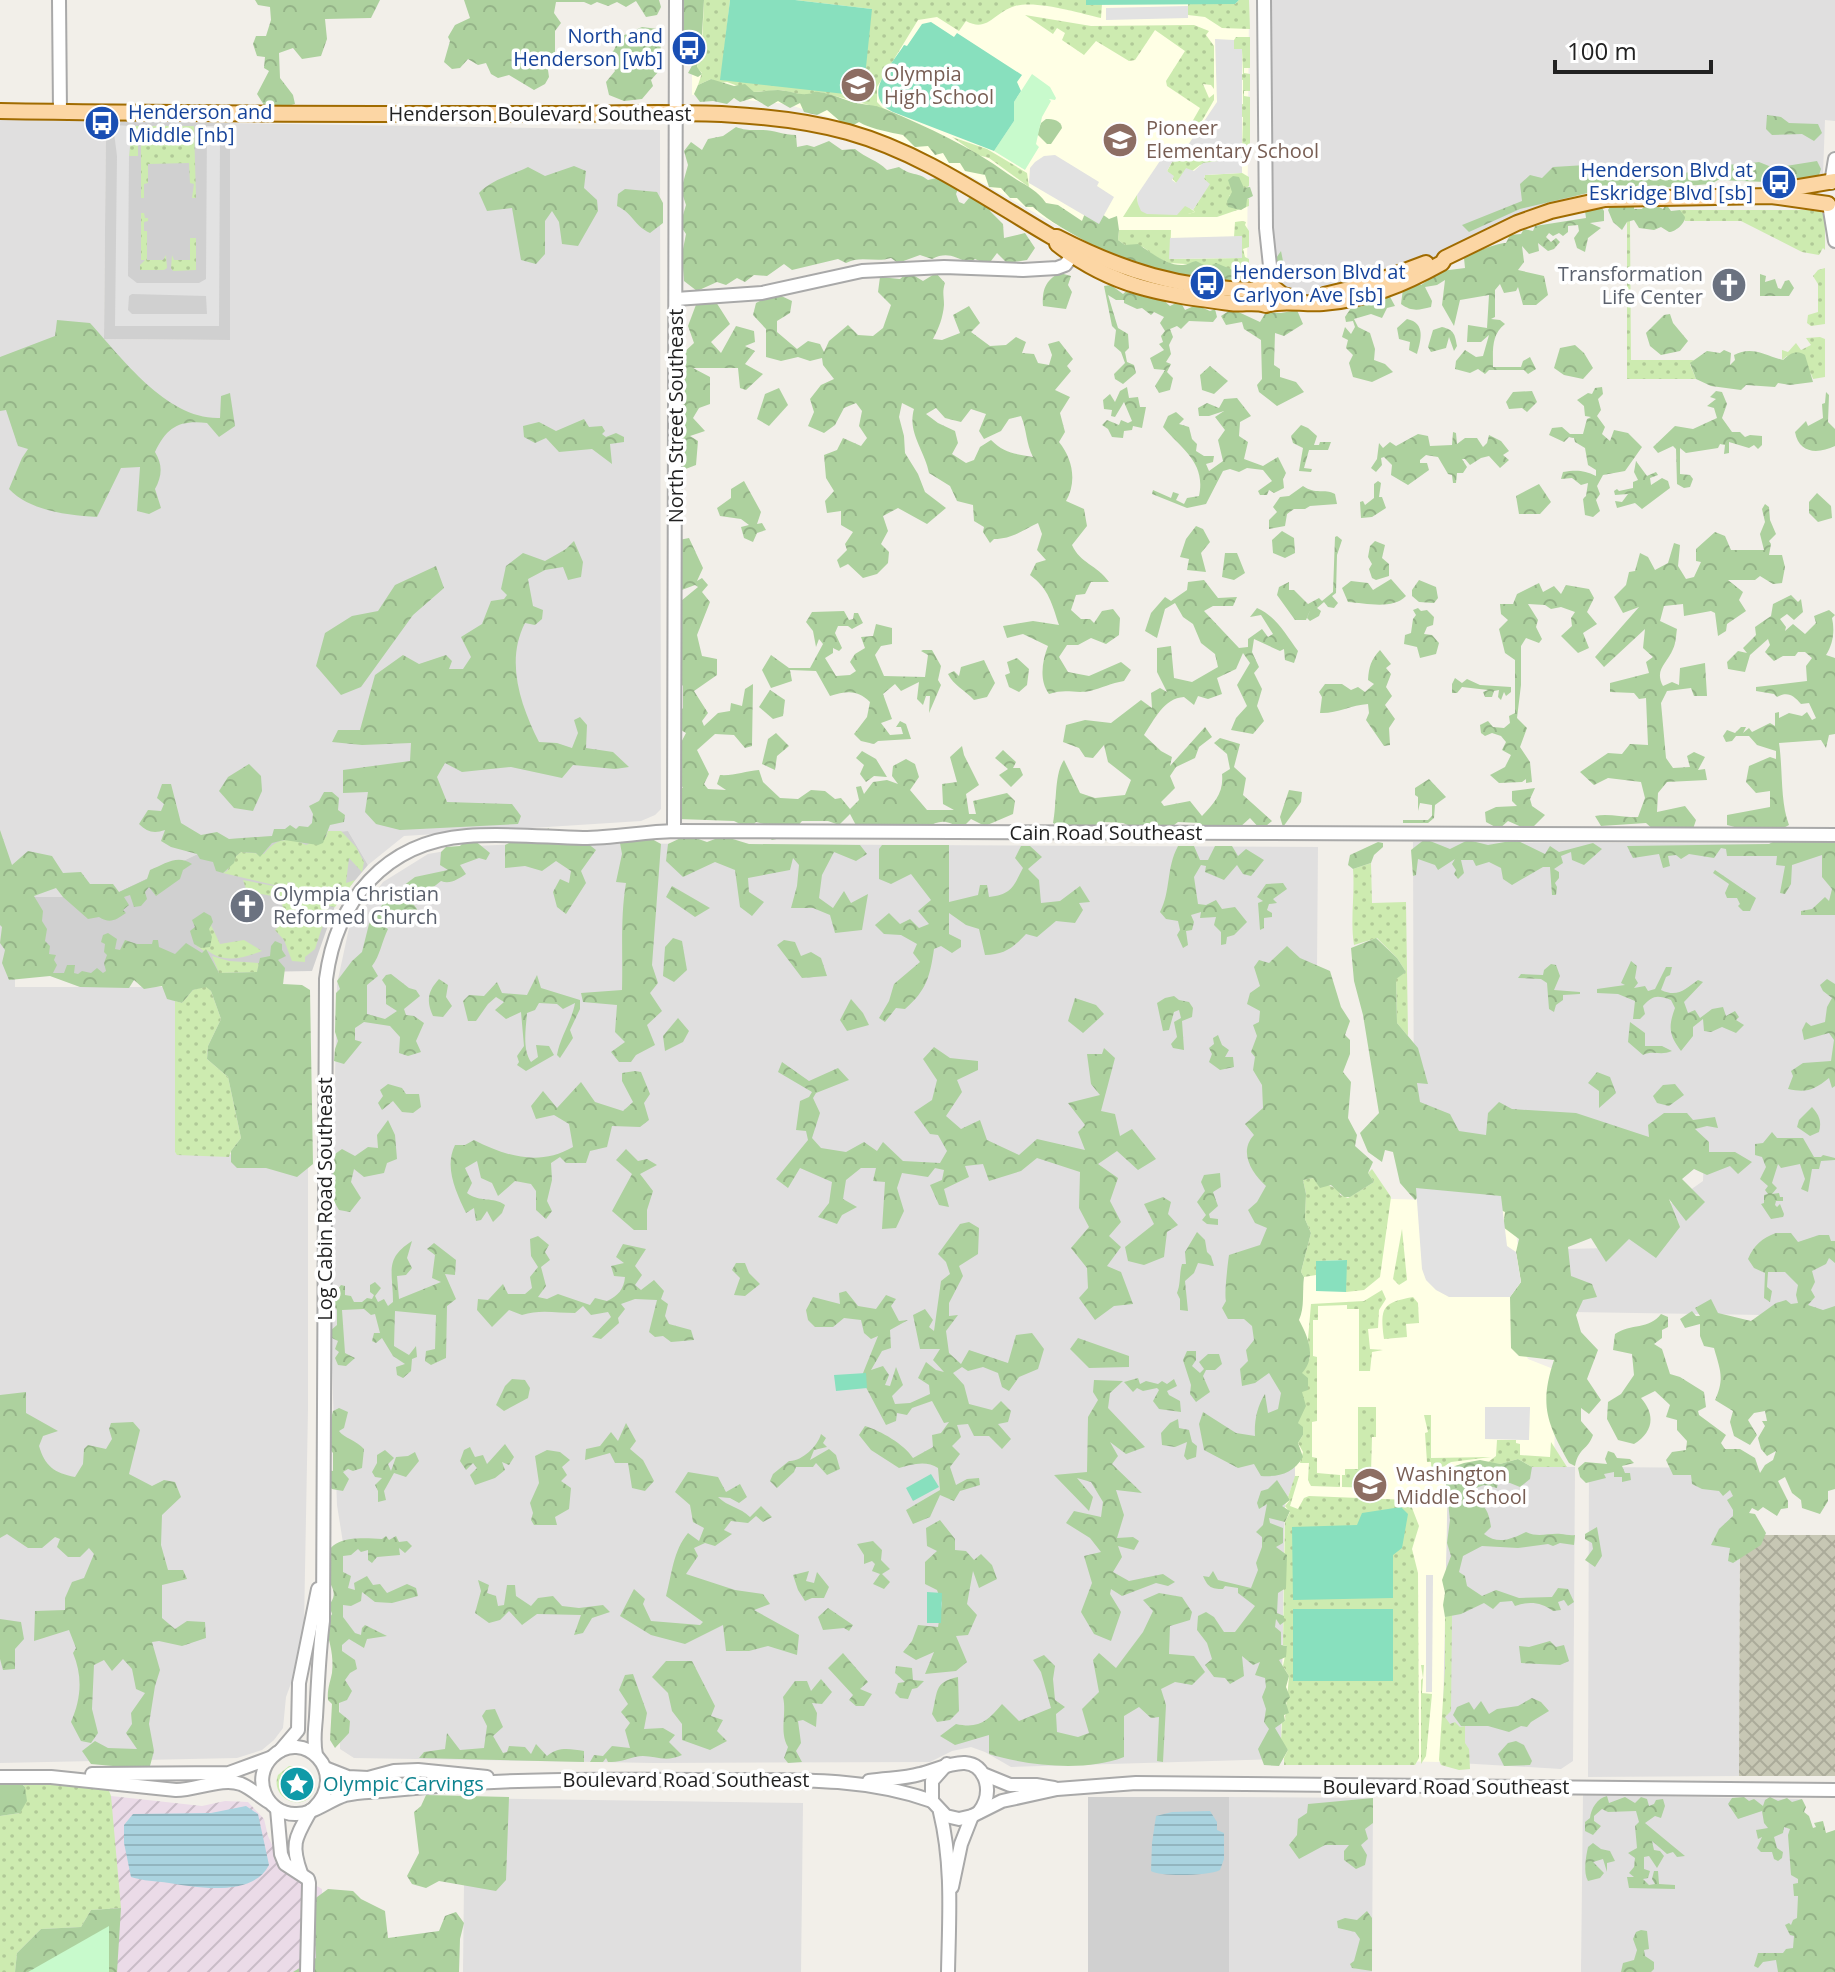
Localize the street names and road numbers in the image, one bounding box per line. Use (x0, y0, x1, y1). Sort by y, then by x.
street label: Henderson Boulevard Southeast (389, 100, 691, 127)
street label: North Street Southeast (662, 309, 689, 523)
street label: Cain Road Southeast (1010, 819, 1202, 846)
street label: Log Cabin Road Southeast (311, 1077, 338, 1321)
street label: Boulevard Road Southeast (563, 1766, 809, 1793)
street label: Boulevard Road Southeast (1323, 1773, 1569, 1800)

